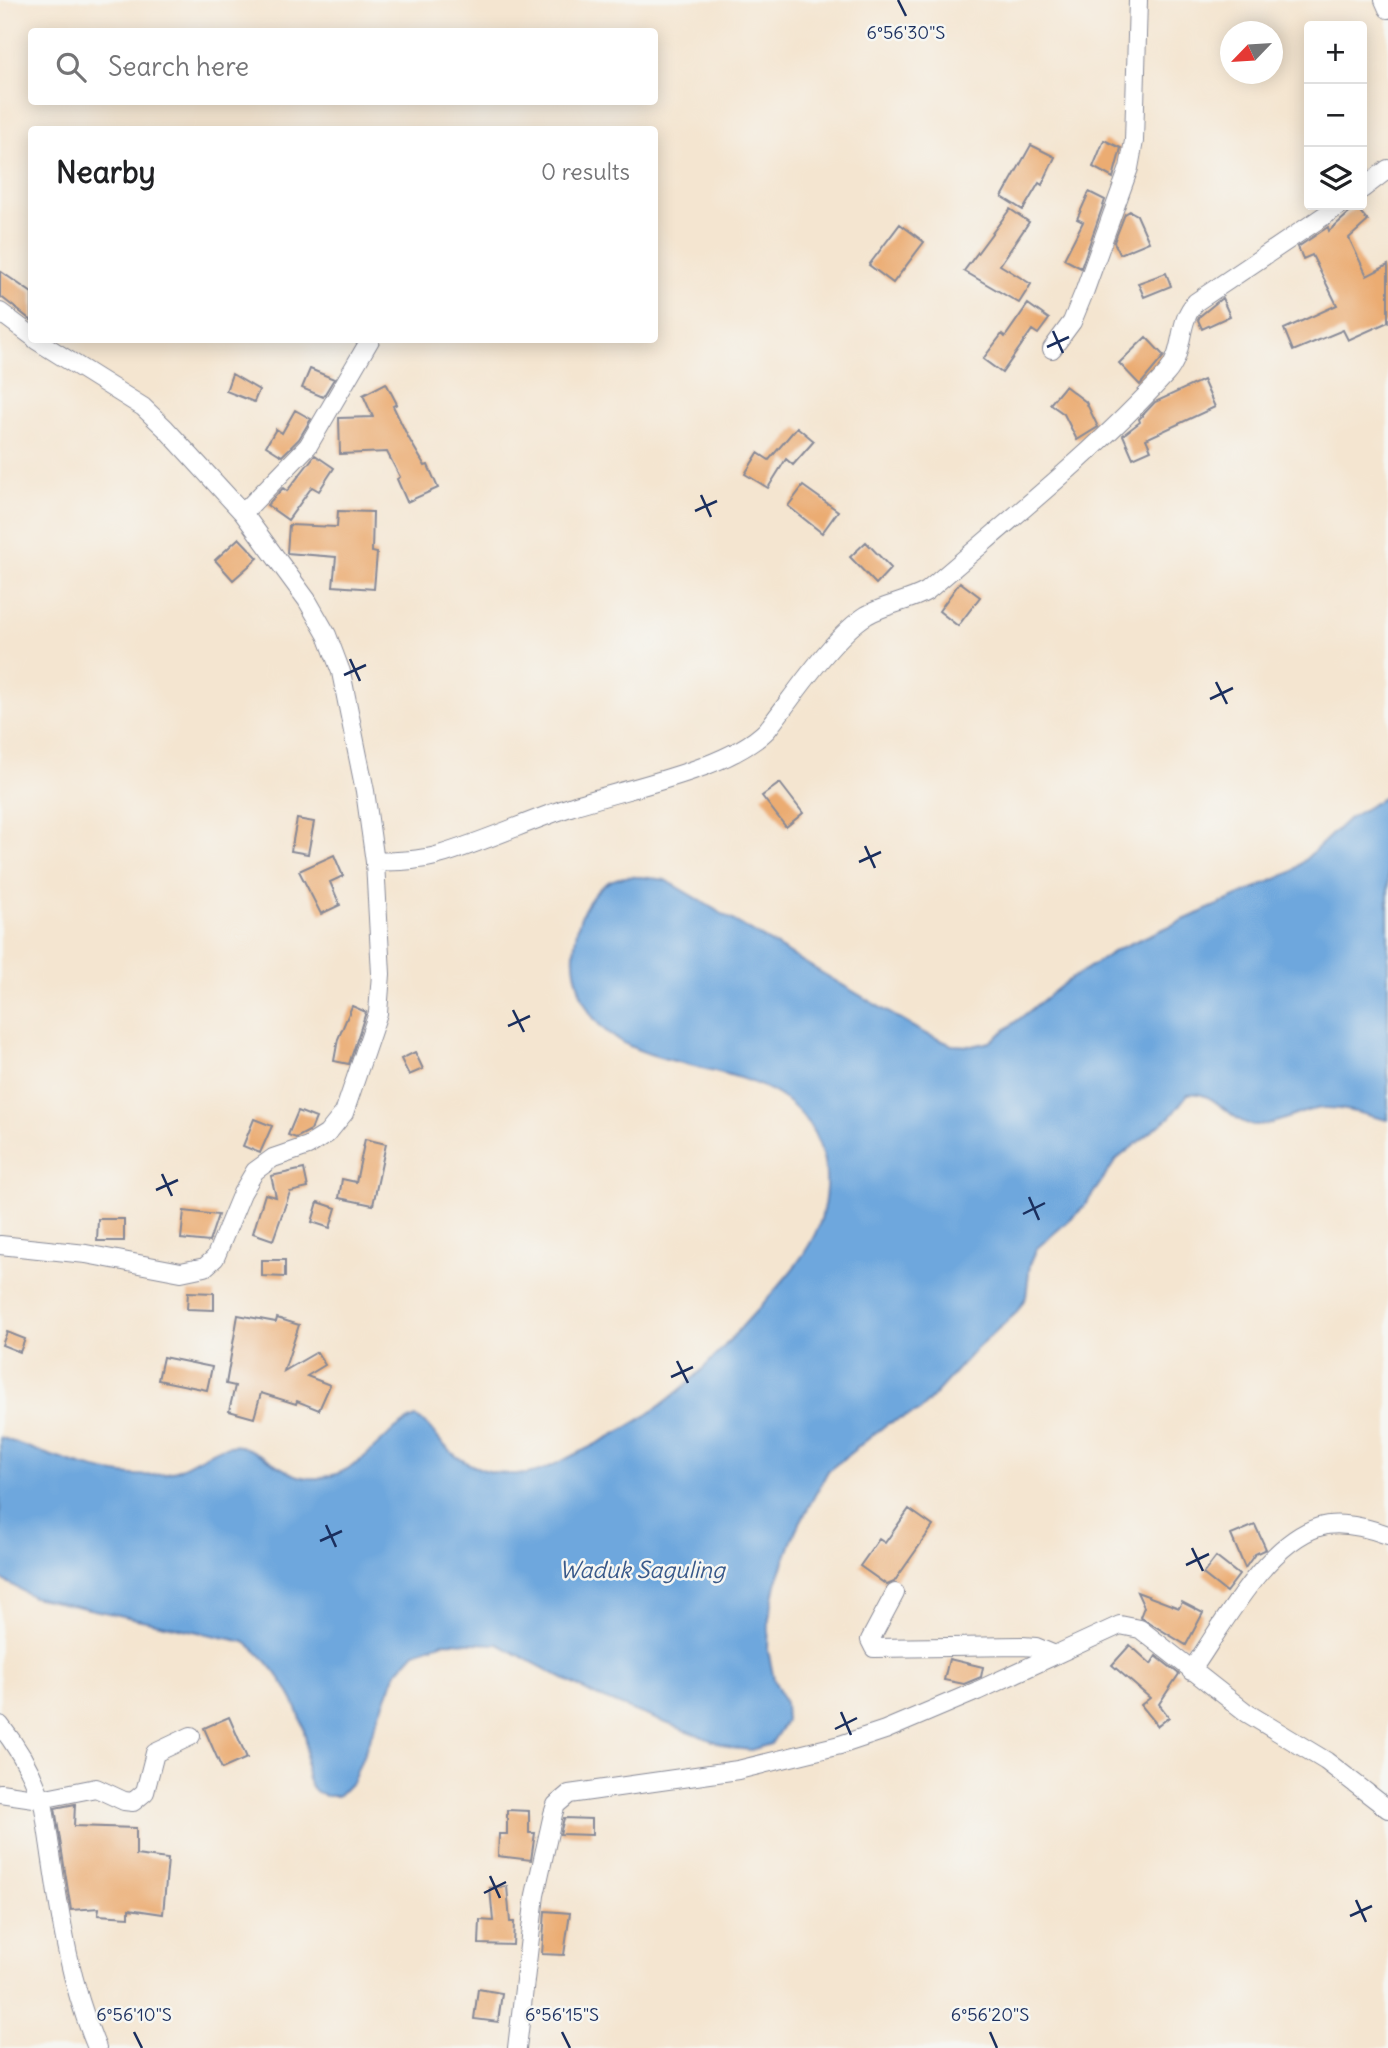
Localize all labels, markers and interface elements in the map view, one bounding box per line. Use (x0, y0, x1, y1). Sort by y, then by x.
text: 6°56'30"S (867, 21, 945, 44)
north arrow (1220, 21, 1283, 84)
map controls (1304, 21, 1367, 210)
button: + (1304, 21, 1367, 84)
search box (28, 28, 658, 105)
icon: search (52, 48, 90, 86)
text: Search here (108, 50, 249, 83)
button: − (1304, 84, 1367, 147)
button: layers (1304, 147, 1367, 210)
text: Nearby (56, 153, 156, 191)
text: 0 results (541, 157, 630, 186)
water label: Waduk Saguling (559, 1555, 727, 1584)
text: 6°56'10"S (96, 2003, 172, 2026)
text: 6°56'15"S (525, 2003, 599, 2026)
text: 6°56'20"S (951, 2003, 1029, 2026)

